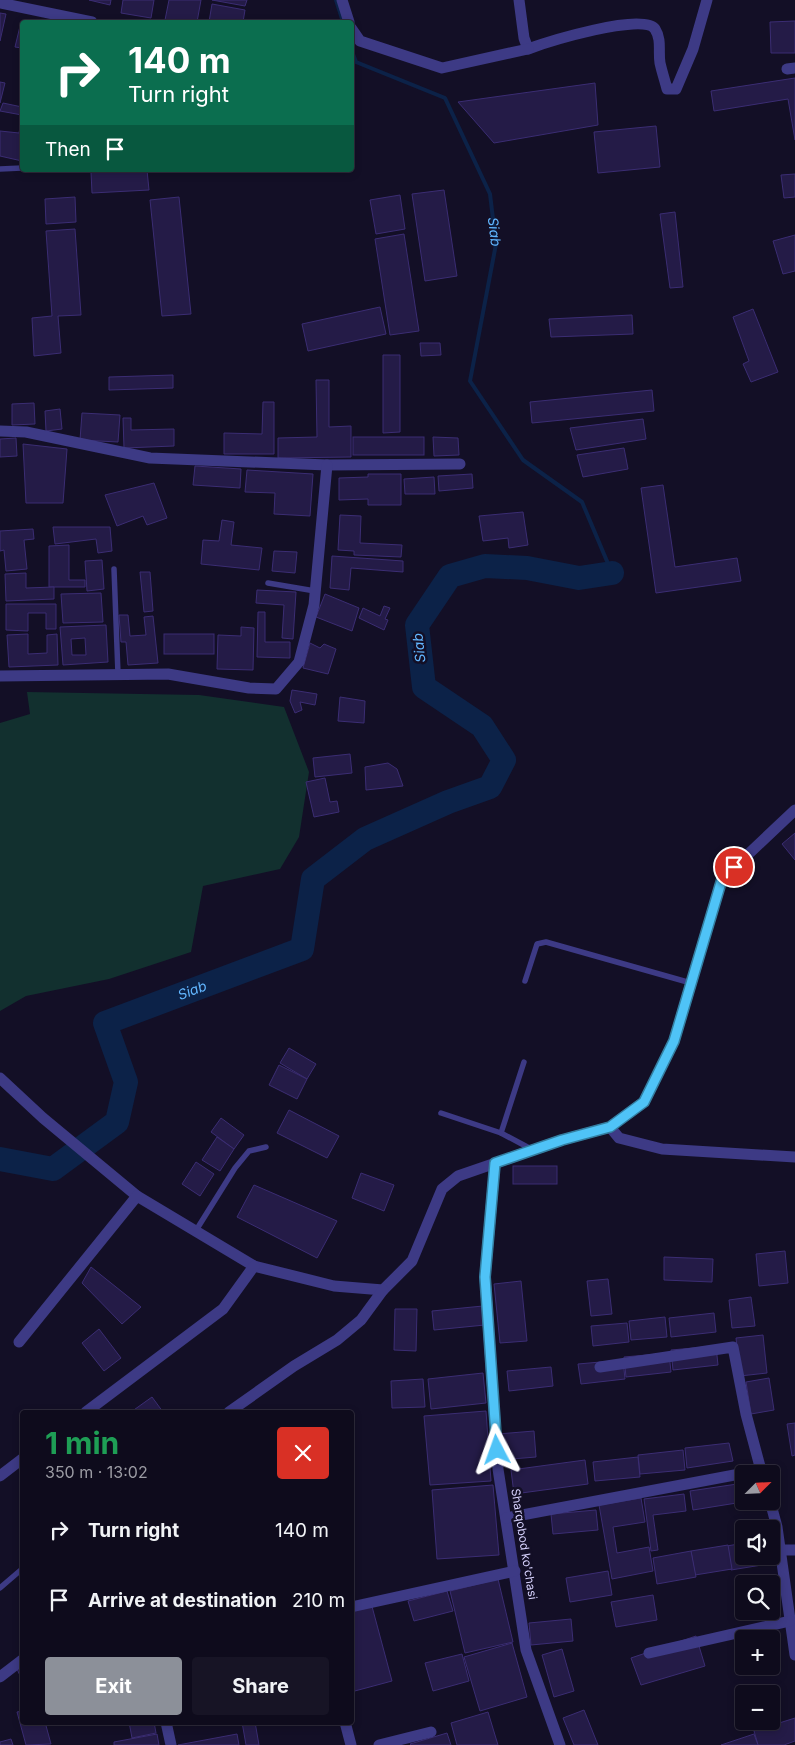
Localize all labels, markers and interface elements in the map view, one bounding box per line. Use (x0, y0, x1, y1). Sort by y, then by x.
text: 140 m (128, 39, 231, 81)
icon: right (45, 40, 110, 105)
text: Turn right (128, 81, 229, 107)
icon: arrive (101, 135, 129, 163)
text: Then (45, 138, 91, 161)
water label: Siab (485, 216, 505, 247)
water label: Siab (409, 632, 429, 664)
pin (713, 846, 755, 888)
icon: arrive (720, 853, 748, 881)
water label: Siab (175, 977, 209, 1003)
position arrow (470, 1423, 522, 1475)
text: 1 min (45, 1425, 119, 1461)
button: close (277, 1427, 329, 1479)
text: 350 m · 13:02 (45, 1462, 148, 1482)
north arrow (735, 1465, 780, 1510)
map controls (735, 1465, 780, 1730)
street label: Sharqobod ko'chasi (508, 1487, 541, 1601)
icon: right (45, 1516, 73, 1544)
text: Turn right (88, 1519, 179, 1542)
text: 140 m (275, 1519, 329, 1542)
button: sound (735, 1520, 780, 1565)
button: search (735, 1575, 780, 1620)
icon: arrive (45, 1586, 73, 1614)
text: Arrive at destination (88, 1589, 277, 1612)
text: 210 m (292, 1589, 345, 1612)
button: + (735, 1630, 780, 1675)
button: Exit (45, 1657, 182, 1715)
button: Share (192, 1657, 329, 1715)
button: − (735, 1685, 780, 1730)

